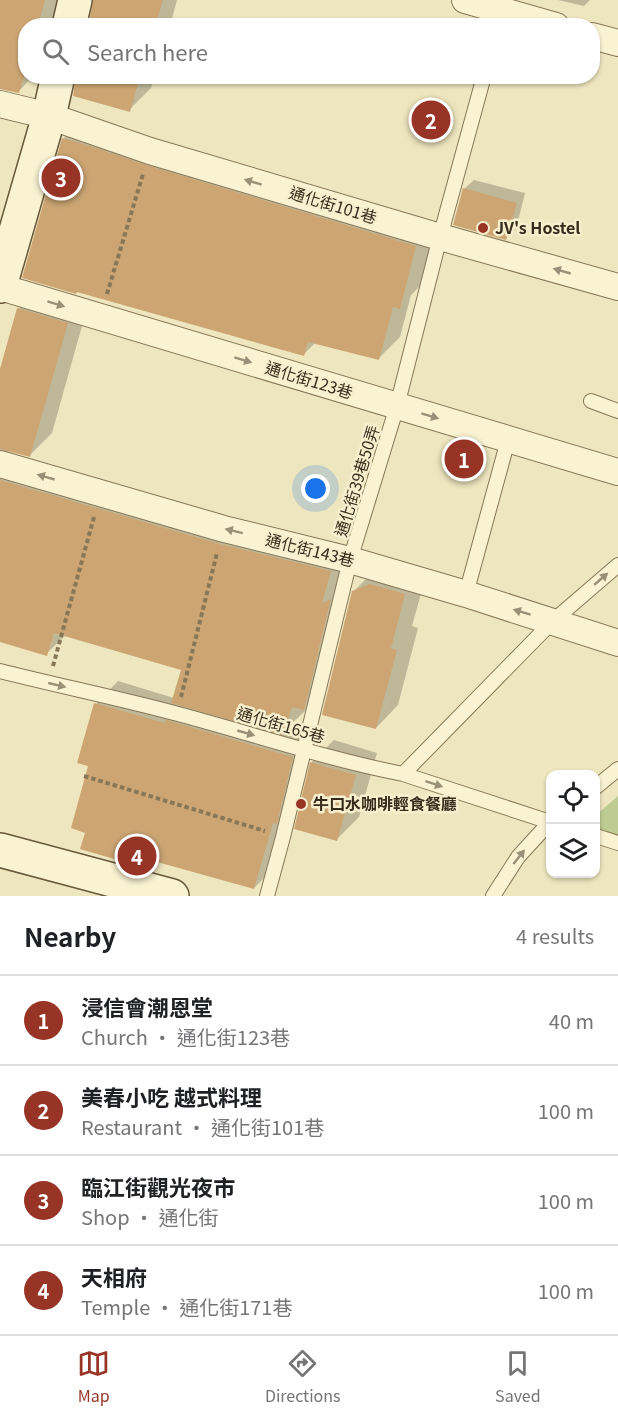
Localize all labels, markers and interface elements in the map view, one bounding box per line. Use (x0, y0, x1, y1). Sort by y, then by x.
search box (18, 18, 600, 84)
icon: search (39, 35, 72, 68)
text: Search here (87, 35, 208, 67)
pin: 2 (412, 98, 450, 142)
pin: 3 (42, 156, 80, 201)
one-way arrow (244, 176, 263, 186)
street label: 通化街101巷 (286, 179, 380, 229)
place label: JV's Hostel (495, 215, 580, 239)
marker: JV's Hostel (476, 221, 490, 235)
one-way arrow (553, 266, 571, 275)
one-way arrow (47, 300, 65, 309)
street label: 通化街123巷 (262, 354, 356, 404)
one-way arrow (234, 356, 252, 365)
one-way arrow (421, 412, 439, 421)
street label: 通化街39巷50弄 (328, 422, 384, 539)
pin: 1 (444, 436, 484, 482)
one-way arrow (37, 472, 55, 481)
your location (301, 474, 330, 503)
one-way arrow (224, 526, 243, 536)
street label: 通化街143巷 (263, 526, 357, 572)
one-way arrow (593, 573, 609, 586)
one-way arrow (513, 607, 531, 616)
one-way arrow (48, 681, 66, 691)
street label: 通化街165巷 (234, 700, 328, 748)
one-way arrow (237, 729, 255, 738)
map controls (546, 770, 600, 878)
button: locate (546, 770, 600, 824)
one-way arrow (425, 779, 443, 789)
place label: 牛口水咖啡輕食餐廳 (313, 791, 457, 815)
marker: 牛口水咖啡輕食餐廳 (294, 797, 308, 811)
button: layers (546, 824, 600, 878)
pin: 4 (118, 834, 156, 878)
one-way arrow (513, 849, 526, 865)
text: Nearby (24, 917, 116, 954)
text: 4 results (516, 921, 594, 950)
text: 浸信會潮恩堂 (81, 990, 213, 1022)
text: 1 (38, 1006, 49, 1035)
text: 40 m (549, 1006, 594, 1035)
text: Church · 通化街123巷 (81, 1022, 290, 1051)
text: 美春小吃 越式料理 (81, 1080, 262, 1112)
text: 2 (38, 1096, 49, 1125)
text: 100 m (538, 1096, 594, 1125)
text: Restaurant · 通化街101巷 (81, 1112, 324, 1141)
text: 臨江街觀光夜市 (81, 1170, 235, 1202)
text: 3 (38, 1186, 49, 1215)
text: 100 m (538, 1186, 594, 1215)
text: Shop · 通化街 (81, 1202, 219, 1231)
text: 天相府 (81, 1260, 147, 1292)
text: 4 (38, 1276, 49, 1305)
text: 100 m (538, 1276, 594, 1305)
text: Temple · 通化街171巷 (81, 1292, 292, 1321)
tab: Map (77, 1347, 110, 1407)
tab: Directions (265, 1347, 340, 1407)
tab: Saved (495, 1347, 541, 1407)

